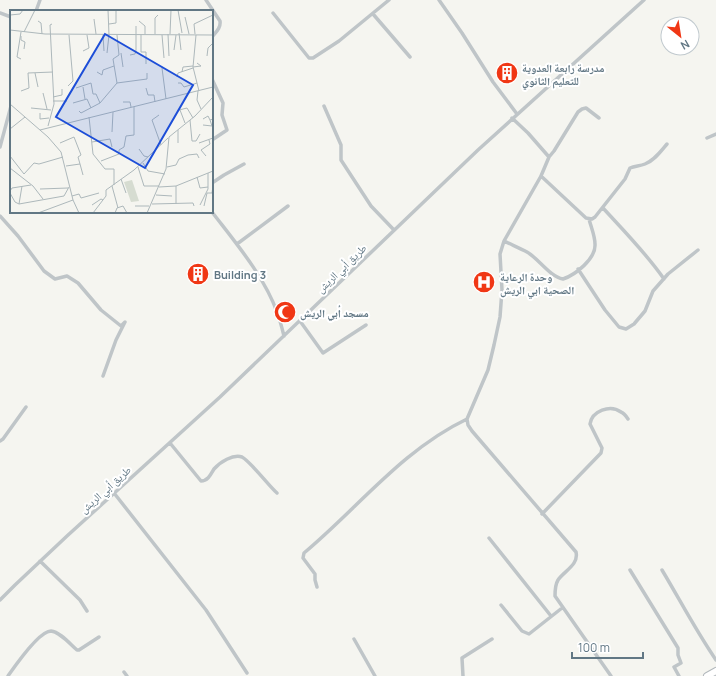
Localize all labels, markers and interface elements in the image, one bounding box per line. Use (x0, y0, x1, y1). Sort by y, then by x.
inset map (10, 10, 213, 213)
north arrow (660, 16, 700, 56)
text: N (678, 37, 692, 54)
building icon: مدرسة رابعة العدوية للتعليم الثانوي (494, 60, 520, 86)
place label: مدرسة رابعة العدوية للتعليم الثانوي (522, 60, 604, 89)
street label: طريق أبي الريش (313, 240, 371, 297)
building icon: Building 3 (185, 261, 211, 287)
place label: Building 3 (214, 267, 266, 282)
hospital icon: وحدة الرعاية الصحية ابي الريش (471, 269, 497, 295)
place label: وحدة الرعاية الصحية ابي الريش (500, 269, 574, 298)
mosque icon: مسجد أبي الريش (272, 299, 298, 325)
place label: مسجد أبي الريش (300, 305, 369, 321)
street label: طريق أبي الريش (76, 462, 135, 517)
scale bar (572, 634, 643, 660)
text: 100 m (578, 639, 610, 656)

